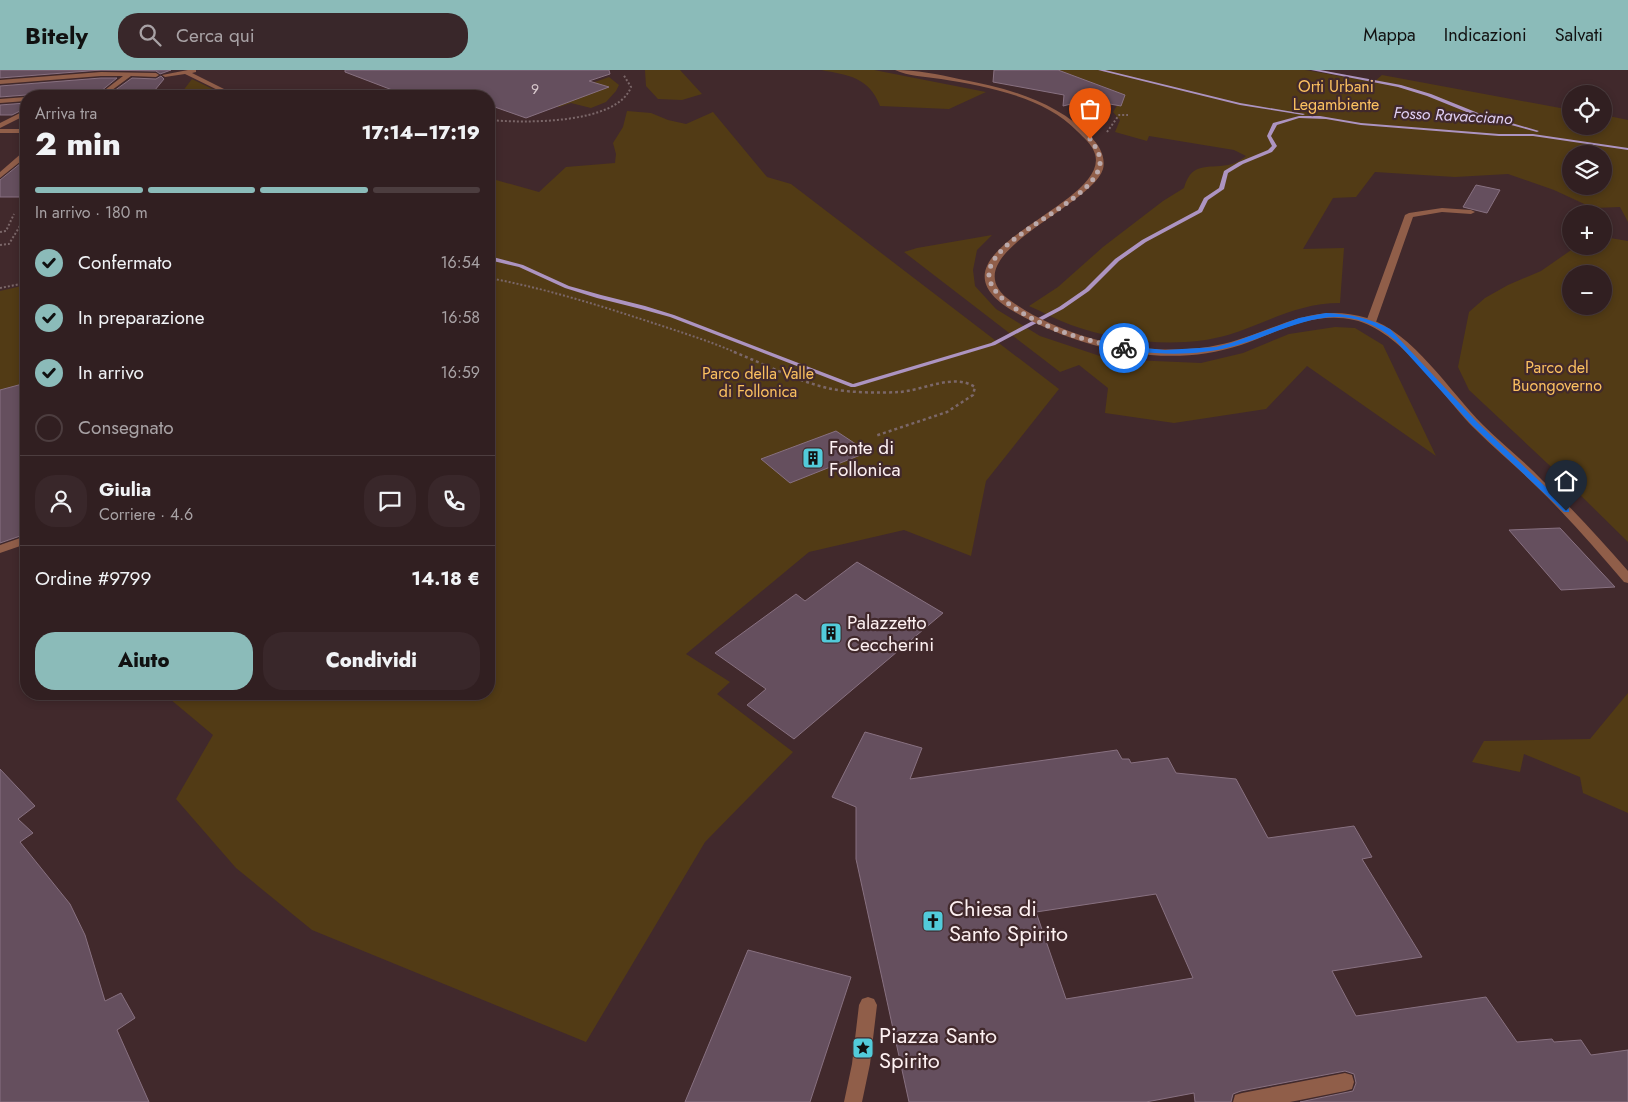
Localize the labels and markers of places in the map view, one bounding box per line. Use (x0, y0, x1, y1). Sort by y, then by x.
pin (1069, 88, 1111, 139)
place label: Fonte di Follonica (829, 434, 901, 483)
building icon: Fonte di Follonica (801, 446, 825, 470)
pin (1545, 460, 1587, 511)
place label: Palazzetto Ceccherini (847, 609, 934, 658)
building icon: Palazzetto Ceccherini (819, 621, 843, 645)
place label: Chiesa di Santo Spirito (949, 892, 1068, 949)
church icon: Chiesa di Santo Spirito (921, 909, 945, 933)
place label: Piazza Santo Spirito (879, 1019, 997, 1076)
place icon: Piazza Santo Spirito (851, 1036, 875, 1060)

